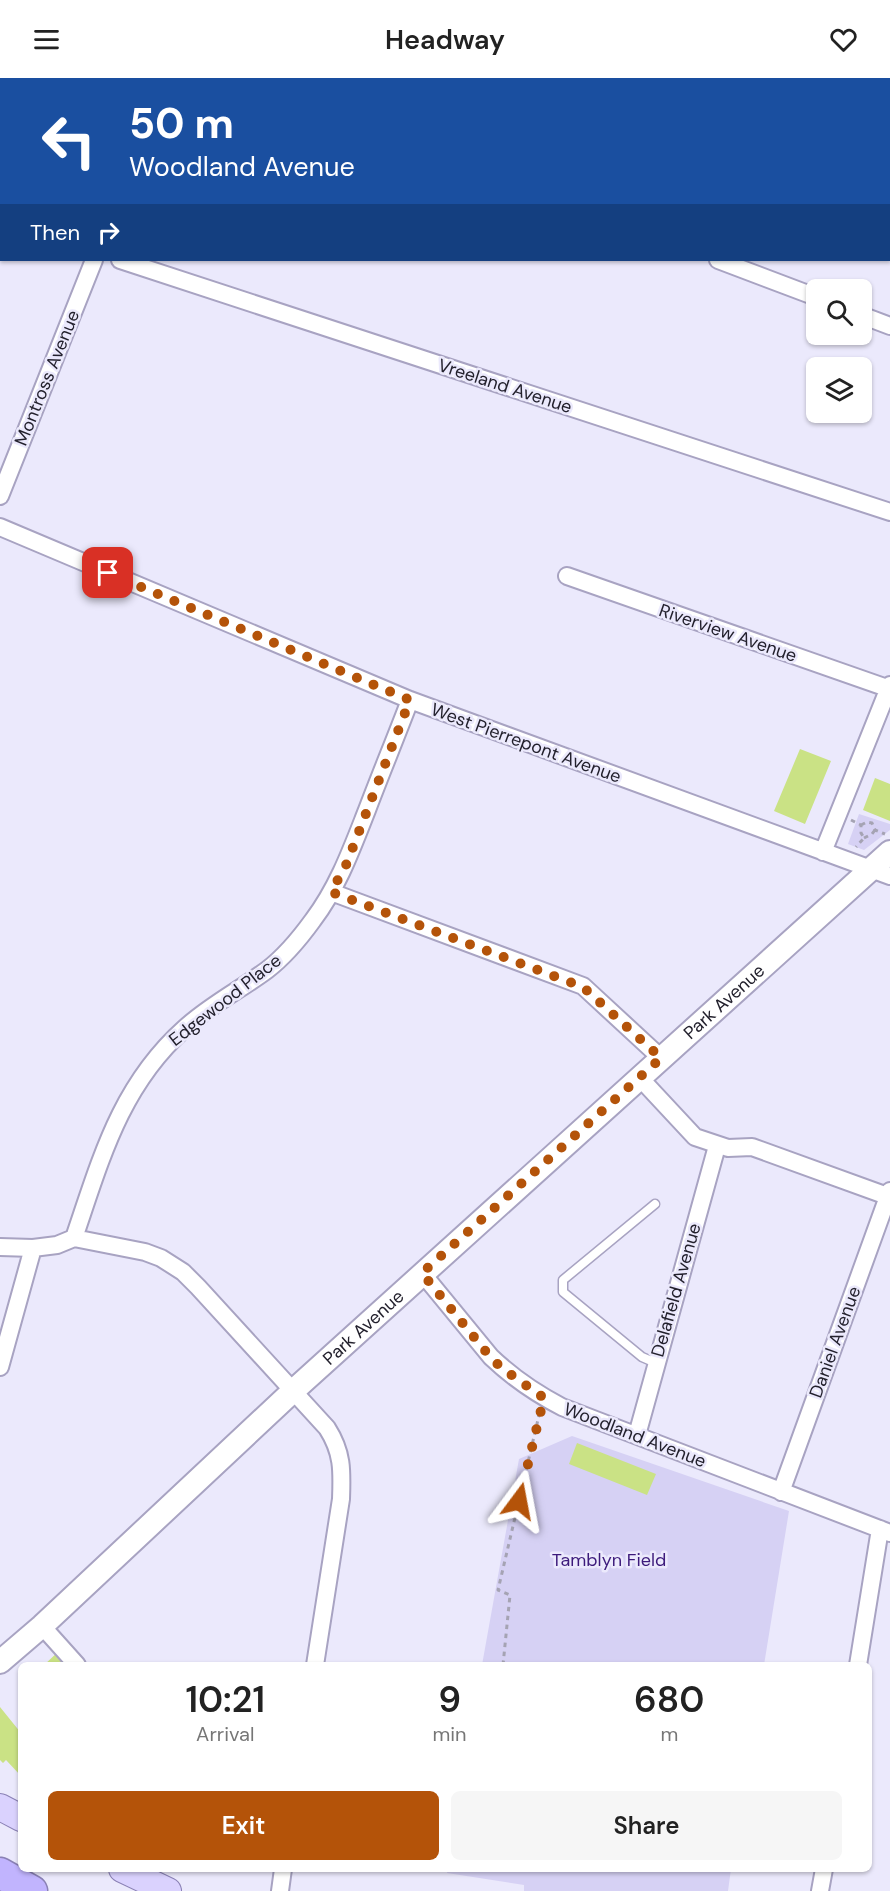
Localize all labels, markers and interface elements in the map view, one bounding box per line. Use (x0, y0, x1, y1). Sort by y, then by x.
text: Headway (385, 22, 505, 57)
icon: menu (30, 23, 63, 56)
icon: heart (827, 23, 860, 56)
text: 50 m (129, 96, 234, 151)
icon: left (30, 102, 108, 180)
text: Woodland Avenue (129, 149, 355, 184)
icon: right (92, 216, 125, 249)
text: Then (30, 218, 80, 247)
map controls (806, 279, 872, 423)
button: search (806, 279, 872, 345)
street label: Montross Avenue (9, 307, 85, 449)
street label: Vreeland Avenue (435, 353, 575, 419)
button: layers (806, 357, 872, 423)
pin (82, 547, 133, 598)
icon: arrive (91, 556, 124, 589)
street label: Riverview Avenue (656, 598, 800, 668)
street label: West Pierrepont Avenue (428, 697, 624, 789)
street label: Edgewood Place (164, 948, 286, 1052)
street label: Park Avenue (678, 959, 770, 1045)
street label: Delafield Avenue (645, 1220, 707, 1360)
street label: Daniel Avenue (804, 1283, 866, 1401)
street label: Park Avenue (318, 1284, 409, 1370)
street label: Woodland Avenue (560, 1397, 710, 1473)
position arrow (487, 1469, 551, 1533)
park label: Tamblyn Field (552, 1548, 666, 1572)
text: 10:21 (185, 1676, 265, 1723)
text: 9 (438, 1676, 461, 1723)
text: 680 (634, 1676, 705, 1723)
text: Arrival (196, 1721, 254, 1747)
text: min (433, 1721, 467, 1747)
text: m (660, 1721, 678, 1747)
button: Exit (48, 1791, 439, 1860)
button: Share (451, 1791, 842, 1860)

